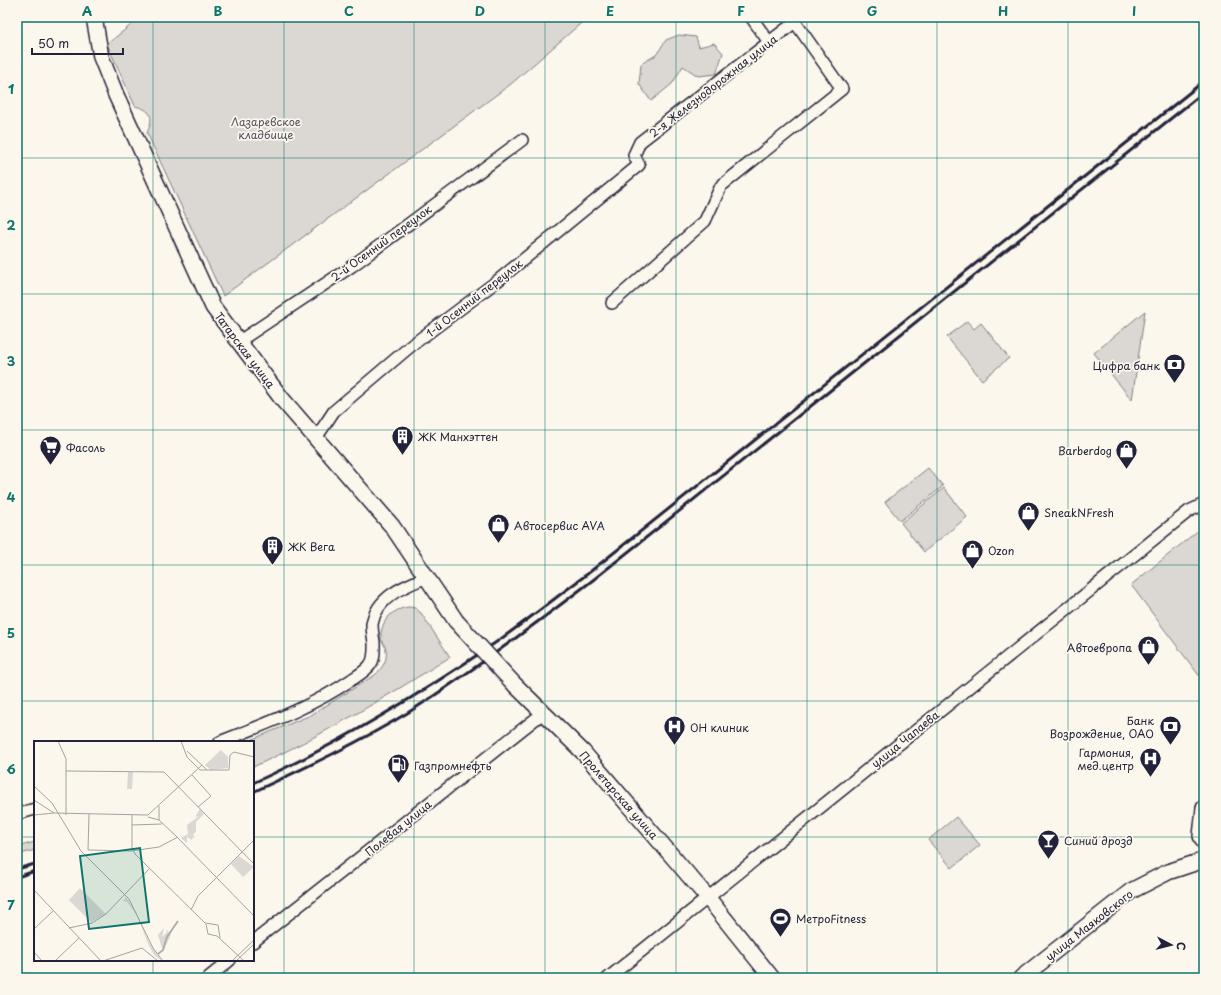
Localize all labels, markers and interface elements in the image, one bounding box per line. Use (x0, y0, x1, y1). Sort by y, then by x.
text: A (82, 1, 92, 20)
text: B (214, 1, 223, 20)
text: C (344, 1, 354, 20)
text: D (475, 1, 485, 20)
text: E (606, 1, 614, 20)
text: F (737, 1, 745, 20)
text: G (867, 1, 877, 20)
text: H (998, 1, 1008, 20)
text: I (1132, 1, 1136, 20)
scale bar (32, 30, 123, 56)
street label: 2-я Железнодорожная улица (645, 30, 781, 141)
text: 50 m (38, 34, 69, 52)
text: 1 (8, 79, 14, 98)
park label: Лазаревское кладбище (231, 113, 301, 143)
street label: 2-й Осенний переулок (327, 200, 435, 285)
text: 2 (6, 215, 16, 234)
street label: 1-й Осенний переулок (422, 255, 526, 341)
street label: Татарская улица (211, 308, 279, 392)
text: 3 (7, 351, 16, 370)
bank icon: Цифра банк (1162, 352, 1188, 385)
place label: Цифра банк (1093, 357, 1160, 374)
building icon: ЖК Манхэттен (389, 423, 415, 456)
place label: ЖК Манхэттен (418, 428, 498, 445)
supermarket icon: Фасоль (37, 434, 63, 467)
shop icon: Barberdog (1114, 437, 1140, 470)
place label: Фасоль (66, 439, 106, 456)
place label: Barberdog (1058, 442, 1112, 459)
text: 4 (7, 487, 16, 506)
shop icon: SneakNFresh (1015, 499, 1041, 532)
place label: SneakNFresh (1044, 504, 1114, 521)
shop icon: Автосервис AVA (486, 512, 512, 545)
place label: Автосервис AVA (514, 517, 605, 534)
building icon: ЖК Вега (260, 533, 286, 566)
shop icon: Ozon (960, 537, 986, 570)
place label: ЖК Вега (288, 538, 335, 555)
place label: Ozon (988, 542, 1014, 559)
text: 5 (7, 623, 15, 642)
shop icon: Автоевропа (1135, 634, 1161, 667)
place label: Автоевропа (1067, 639, 1132, 656)
street label: улица Чапаева (867, 706, 943, 772)
place label: Банк Возрождение, ОАО (1049, 712, 1154, 742)
bank icon: Банк Возрождение, ОАО (1157, 713, 1183, 746)
hospital icon: ОН клиник (662, 714, 688, 747)
place label: ОН клиник (690, 719, 749, 736)
inset map (34, 741, 254, 961)
place label: Гармония, мед.центр (1077, 744, 1134, 774)
hospital icon: Гармония, мед.центр (1137, 745, 1163, 778)
street label: Пролетарская улица (576, 747, 662, 843)
fuel station icon: Газпромнефть (385, 752, 411, 785)
place label: Газпромнефть (414, 757, 491, 774)
text: 6 (6, 759, 16, 778)
street label: Полевая улица (361, 796, 435, 860)
bar icon: Синий дрозд (1035, 827, 1061, 860)
place label: Синий дрозд (1064, 832, 1133, 849)
street label: улица Маяковского (1042, 885, 1136, 965)
text: 7 (7, 895, 15, 914)
sports icon: МетроFitness (768, 905, 794, 938)
place label: МетроFitness (796, 910, 866, 927)
north arrow (1151, 925, 1191, 965)
text: С (1172, 941, 1190, 951)

